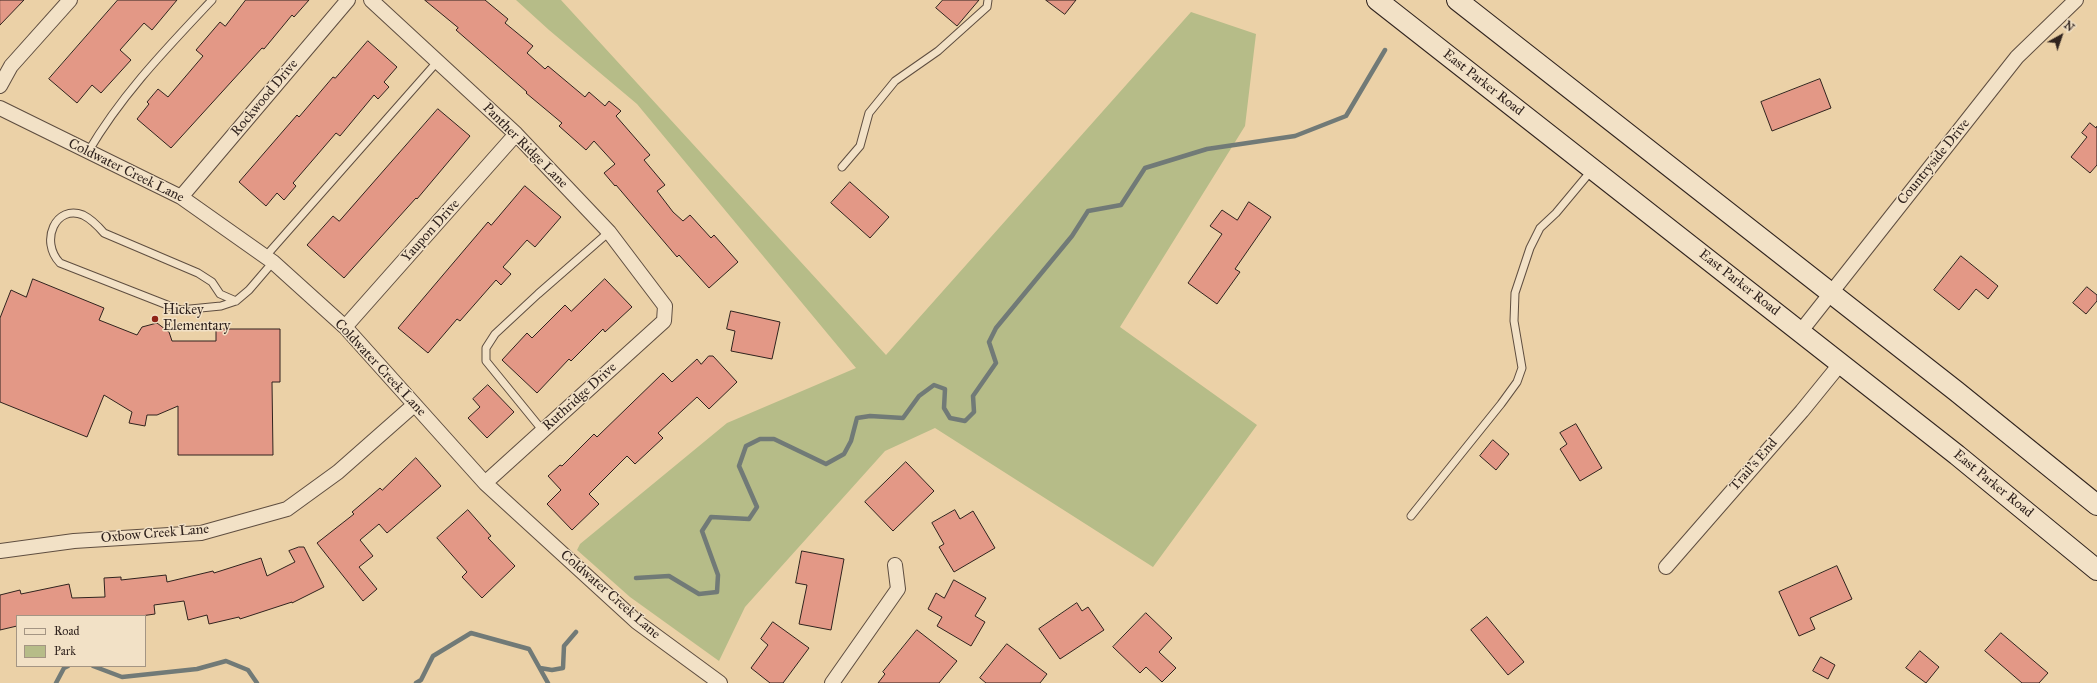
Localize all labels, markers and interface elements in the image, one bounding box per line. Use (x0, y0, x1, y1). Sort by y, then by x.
north arrow (2041, 16, 2081, 56)
text: N (2061, 18, 2077, 34)
street label: East Parker Road (1439, 46, 1527, 120)
street label: Rockwood Drive (228, 56, 302, 140)
street label: Panther Ridge Lane (479, 100, 571, 192)
street label: Countryside Drive (1894, 116, 1974, 208)
street label: Coldwater Creek Lane (65, 136, 187, 206)
street label: Yaupon Drive (398, 196, 464, 266)
street label: East Parker Road (1695, 246, 1783, 320)
place label: Hickey Elementary (163, 303, 230, 336)
marker: Hickey Elementary (150, 314, 160, 324)
street label: Coldwater Creek Lane (331, 316, 429, 420)
street label: Ruthridge Drive (540, 359, 620, 435)
street label: Trail's End (1727, 435, 1781, 495)
street label: East Parker Road (1950, 447, 2036, 521)
street label: Oxbow Creek Lane (100, 521, 210, 547)
street label: Coldwater Creek Lane (557, 547, 663, 643)
legend (16, 615, 146, 667)
text: Road (54, 624, 80, 638)
text: Park (54, 644, 76, 658)

